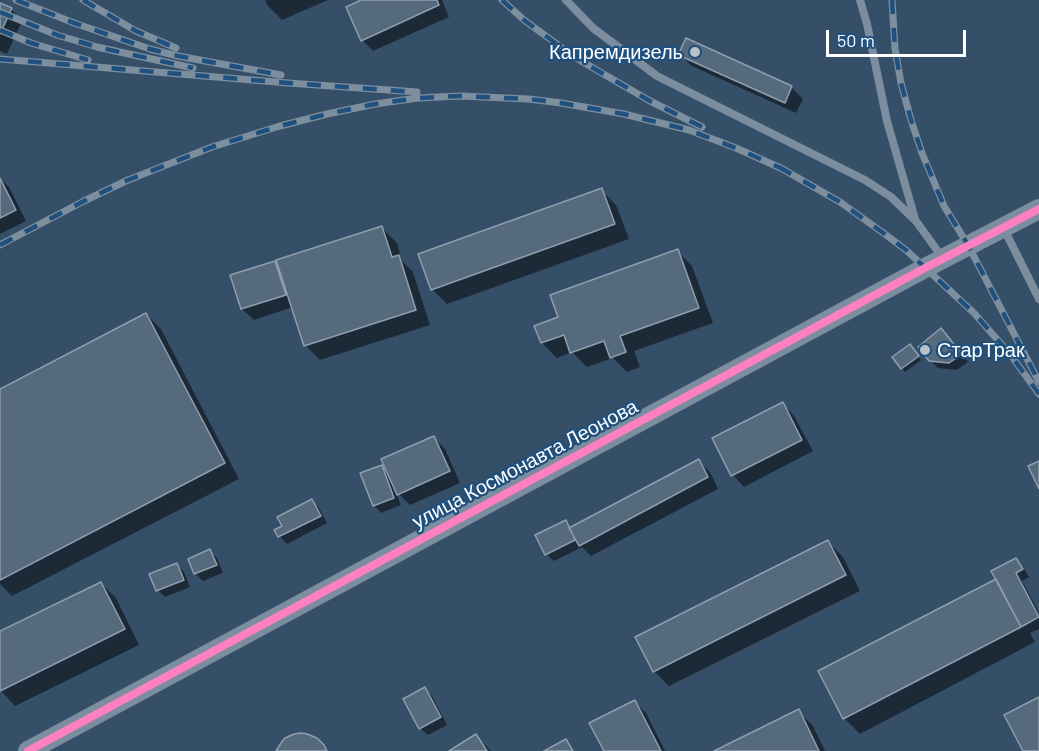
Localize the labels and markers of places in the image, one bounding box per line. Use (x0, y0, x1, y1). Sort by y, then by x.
place label: Капремдизель (549, 40, 683, 64)
marker: Капремдизель (688, 45, 702, 59)
place label: СтарТрак (937, 338, 1025, 362)
marker: СтарТрак (918, 343, 932, 357)

